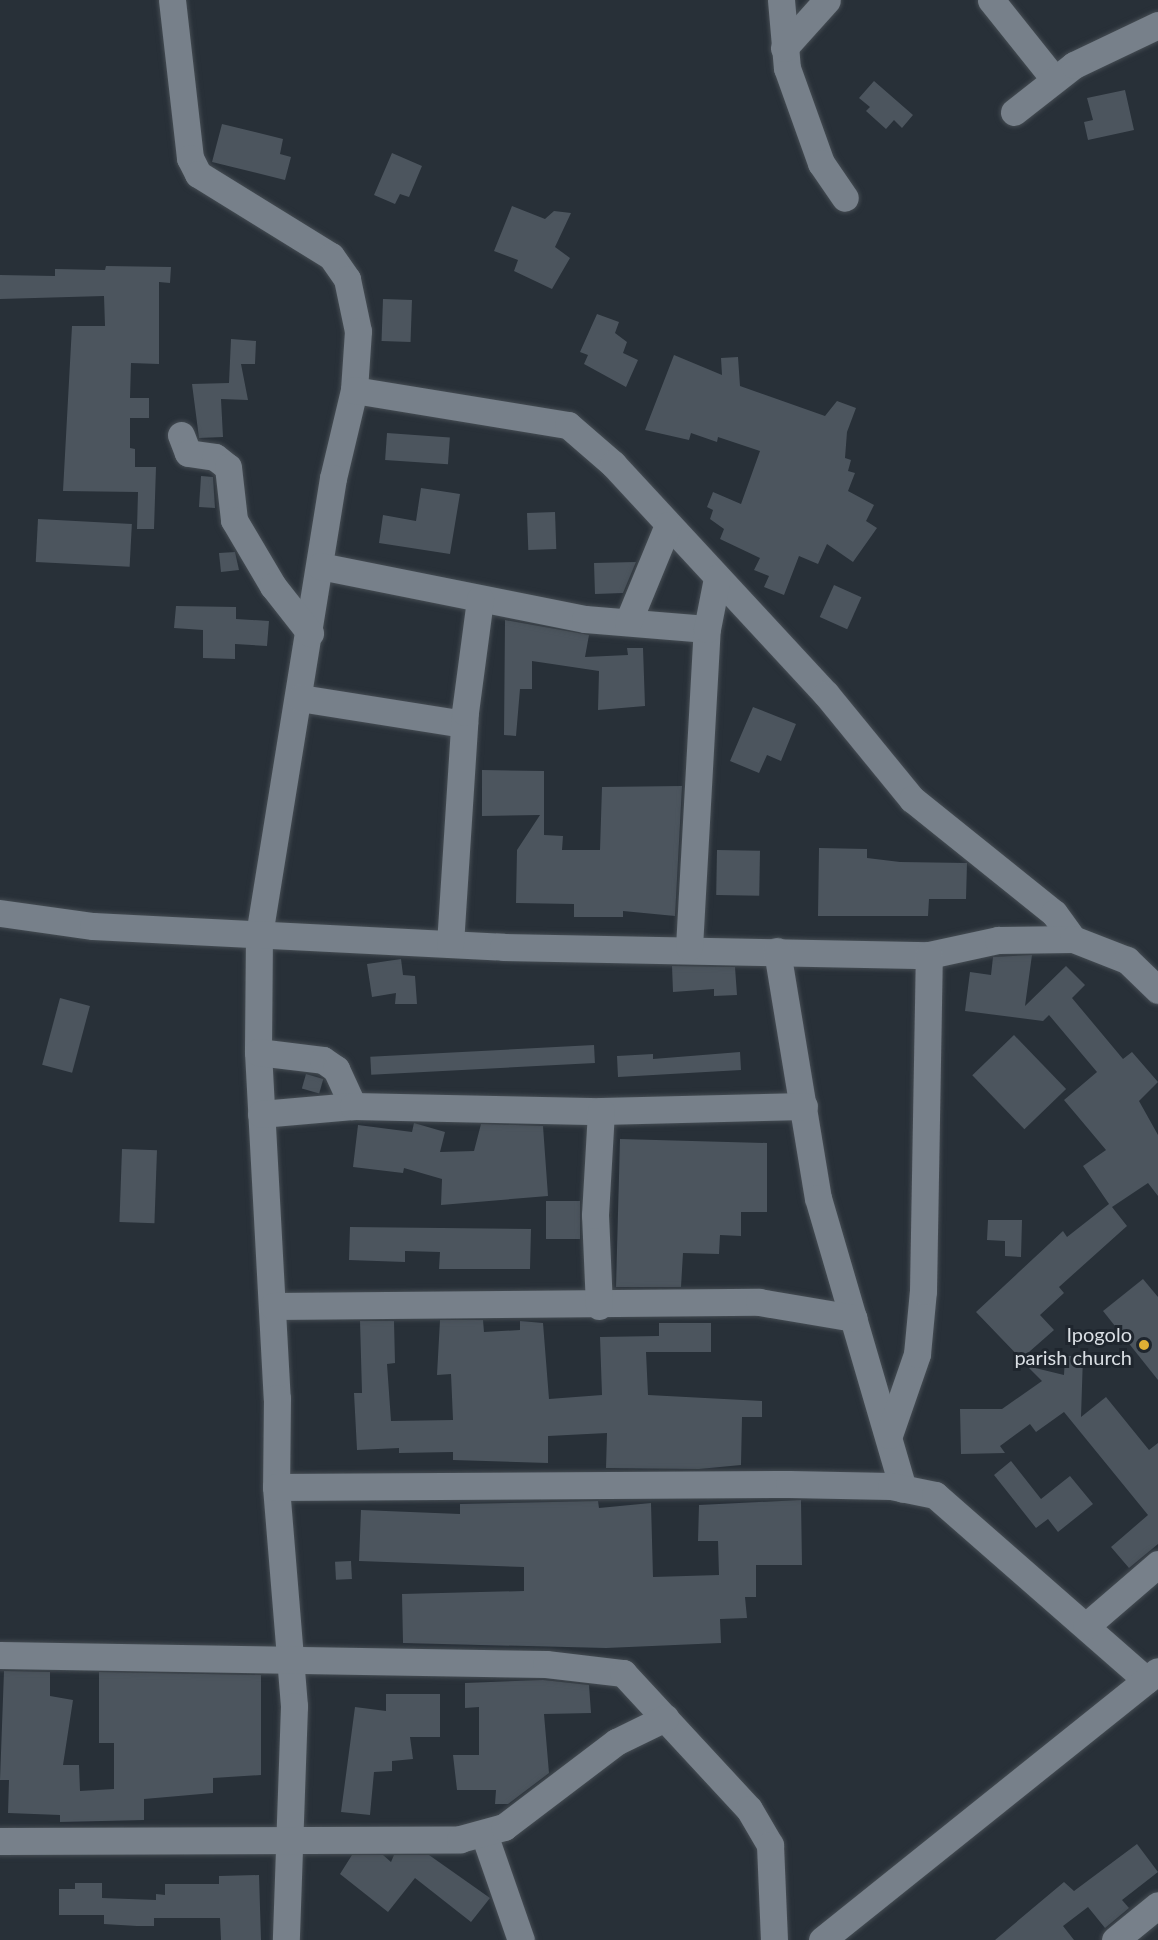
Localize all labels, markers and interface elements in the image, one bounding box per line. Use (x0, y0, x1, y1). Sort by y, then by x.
place label: Ipogolo parish church (1014, 1322, 1132, 1369)
marker: Ipogolo parish church (1137, 1338, 1151, 1352)

